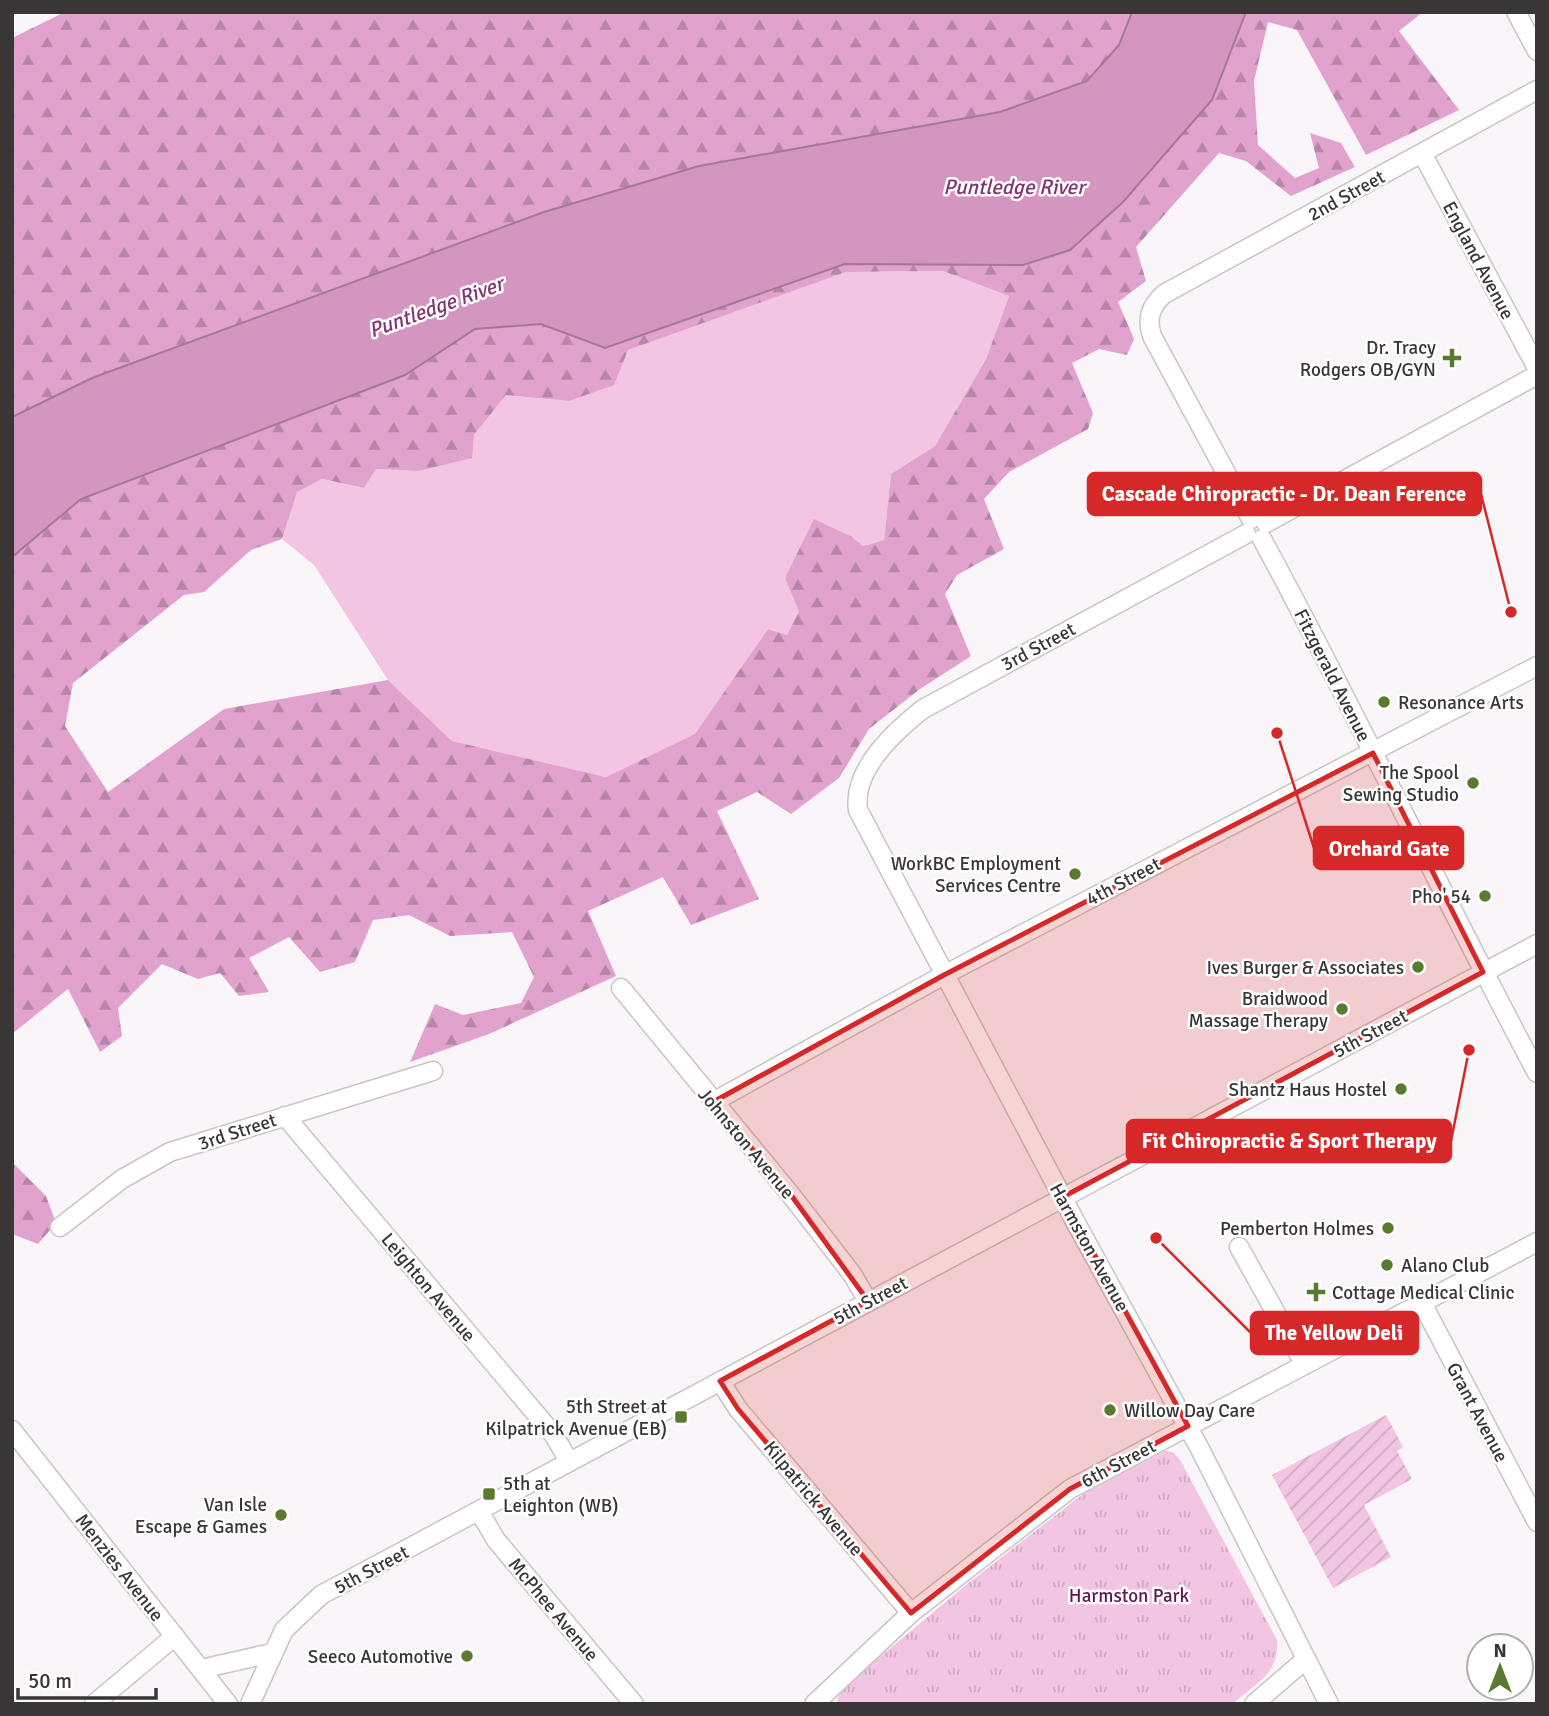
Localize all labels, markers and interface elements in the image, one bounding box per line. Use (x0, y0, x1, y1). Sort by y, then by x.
street label: 2nd Street (1304, 165, 1390, 227)
water label: Puntledge River (943, 174, 1088, 200)
street label: England Avenue (1437, 197, 1519, 324)
water label: Puntledge River (365, 269, 510, 343)
place label: Dr. Tracy Rodgers OB/GYN (1300, 336, 1436, 382)
marker: Dr. Tracy Rodgers OB/GYN (1442, 348, 1462, 368)
callout: Cascade Chiropractic - Dr. Dean Ference (1088, 473, 1481, 515)
text: Cascade Chiropractic - Dr. Dean Ference (1102, 481, 1466, 507)
street label: Fitzgerald Avenue (1288, 605, 1376, 746)
street label: 3rd Street (997, 617, 1080, 676)
place label: Resonance Arts (1398, 691, 1524, 715)
marker: Resonance Arts (1376, 694, 1392, 710)
place label: The Spool Sewing Studio (1343, 761, 1459, 807)
marker: The Spool Sewing Studio (1465, 775, 1481, 791)
callout: Orchard Gate (1314, 827, 1463, 869)
text: Orchard Gate (1329, 836, 1449, 862)
place label: WorkBC Employment Services Centre (891, 852, 1061, 898)
street label: 4th Street (1082, 852, 1165, 911)
marker: WorkBC Employment Services Centre (1067, 866, 1083, 882)
place label: Pho' 54 (1411, 885, 1471, 909)
marker: Pho' 54 (1477, 888, 1493, 904)
place label: Ives Burger & Associates (1206, 956, 1404, 980)
marker: Ives Burger & Associates (1410, 959, 1426, 975)
place label: Braidwood Massage Therapy (1188, 987, 1328, 1033)
marker: Braidwood Massage Therapy (1334, 1001, 1350, 1017)
street label: 5th Street (1329, 1004, 1412, 1063)
place label: Shantz Haus Hostel (1229, 1078, 1387, 1102)
marker: Shantz Haus Hostel (1393, 1081, 1409, 1097)
street label: Johnston Avenue (693, 1083, 800, 1204)
street label: 3rd Street (195, 1108, 280, 1156)
callout: Fit Chiropractic & Sport Therapy (1127, 1120, 1451, 1162)
text: Fit Chiropractic & Sport Therapy (1141, 1128, 1437, 1154)
street label: Harmston Avenue (1044, 1179, 1134, 1316)
place label: Pemberton Holmes (1220, 1217, 1374, 1241)
marker: Pemberton Holmes (1380, 1220, 1396, 1236)
street label: Leighton Avenue (376, 1228, 481, 1347)
place label: Alano Club (1401, 1254, 1489, 1278)
marker: Alano Club (1379, 1257, 1395, 1273)
street label: 5th Street (829, 1271, 912, 1330)
place label: Cottage Medical Clinic (1332, 1281, 1515, 1305)
marker: Cottage Medical Clinic (1306, 1282, 1326, 1302)
callout: The Yellow Deli (1251, 1312, 1418, 1354)
text: The Yellow Deli (1265, 1320, 1403, 1346)
street label: Grant Avenue (1441, 1359, 1513, 1466)
place label: 5th Street at Kilpatrick Avenue (EB) (485, 1395, 667, 1441)
place label: Willow Day Care (1124, 1399, 1255, 1423)
marker: Willow Day Care (1102, 1402, 1118, 1418)
marker: 5th Street at Kilpatrick Avenue (EB) (673, 1409, 689, 1425)
street label: 6th Street (1077, 1434, 1160, 1493)
street label: Kilpatrick Avenue (758, 1436, 868, 1561)
place label: 5th at Leighton (WB) (503, 1472, 619, 1518)
marker: 5th at Leighton (WB) (481, 1486, 497, 1502)
place label: Van Isle Escape & Games (135, 1493, 267, 1539)
marker: Van Isle Escape & Games (273, 1507, 289, 1523)
street label: Menzies Avenue (70, 1509, 169, 1626)
street label: 5th Street (330, 1540, 413, 1599)
street label: McPhee Avenue (503, 1553, 604, 1666)
park label: Harmston Park (1069, 1584, 1190, 1608)
north arrow (1465, 1632, 1535, 1702)
text: N (1493, 1639, 1507, 1663)
place label: Seeco Automotive (308, 1645, 453, 1669)
marker: Seeco Automotive (459, 1648, 475, 1664)
scale bar (18, 1656, 156, 1700)
text: 50 m (28, 1668, 72, 1694)

